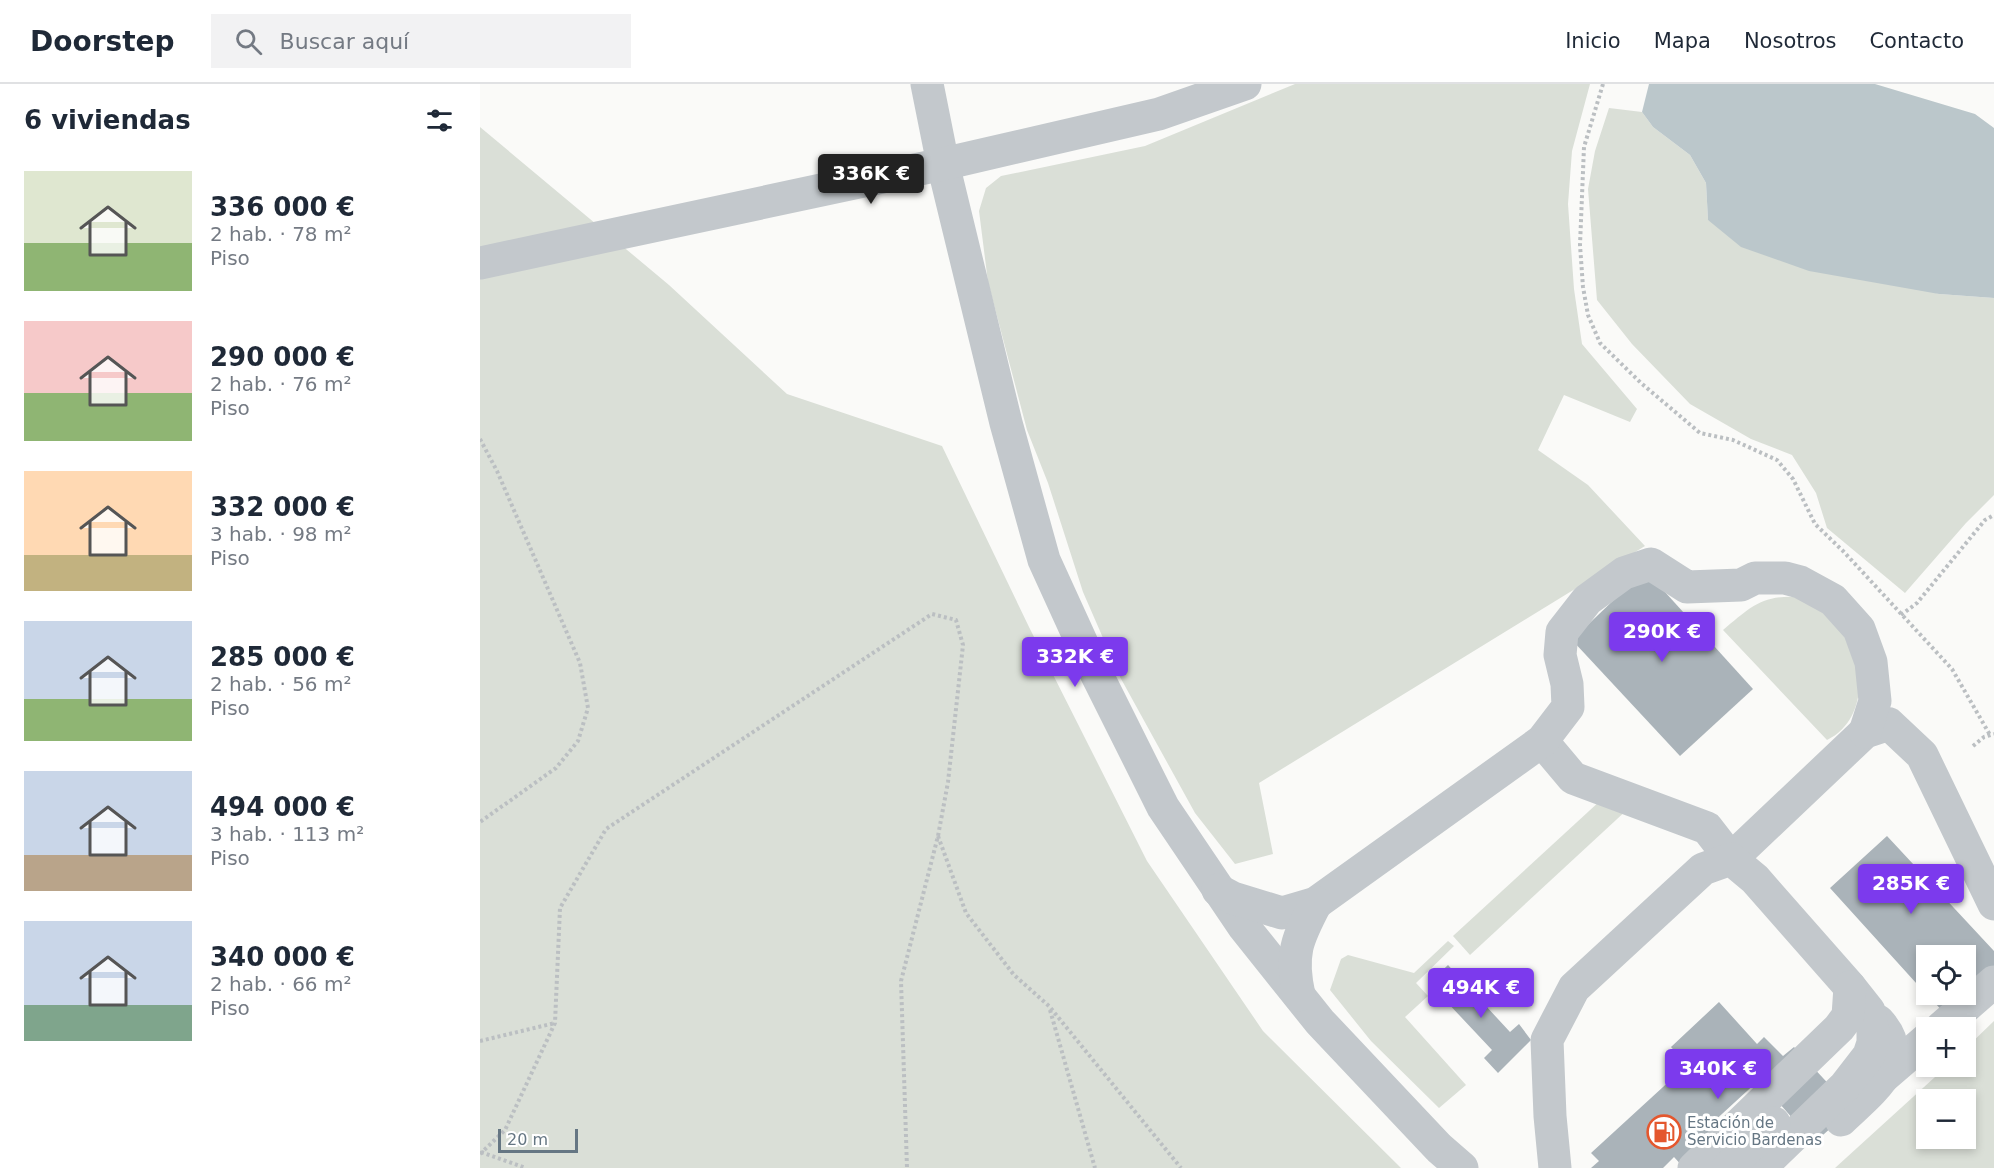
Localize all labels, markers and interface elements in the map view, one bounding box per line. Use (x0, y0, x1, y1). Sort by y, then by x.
search box (211, 14, 631, 68)
text: Doorstep (30, 25, 175, 58)
icon: search (232, 25, 265, 58)
text: Buscar aquí (280, 29, 409, 54)
text: Inicio (1565, 29, 1621, 53)
text: Mapa (1654, 29, 1711, 53)
text: Nosotros (1744, 29, 1836, 53)
text: Contacto (1869, 29, 1964, 53)
icon: filters (423, 104, 456, 137)
text: 6 viviendas (24, 105, 191, 135)
pin: 336K € (822, 154, 920, 205)
text: 336K € (832, 161, 910, 185)
text: 336 000 € (210, 192, 355, 222)
icon: home (72, 195, 144, 267)
text: 2 hab. · 78 m² (210, 222, 351, 246)
text: Piso (210, 246, 250, 270)
text: 290 000 € (210, 342, 355, 372)
icon: home (72, 345, 144, 417)
text: 2 hab. · 76 m² (210, 372, 351, 396)
text: Piso (210, 396, 250, 420)
text: 332 000 € (210, 492, 355, 522)
icon: home (72, 495, 144, 567)
text: 3 hab. · 98 m² (210, 522, 351, 546)
text: Piso (210, 546, 250, 570)
pin: 290K € (1613, 612, 1711, 663)
text: 290K € (1623, 619, 1701, 643)
pin: 332K € (1026, 637, 1124, 688)
text: 285 000 € (210, 642, 355, 672)
text: 332K € (1036, 644, 1114, 668)
icon: home (72, 645, 144, 717)
text: 2 hab. · 56 m² (210, 672, 351, 696)
text: Piso (210, 696, 250, 720)
text: 494 000 € (210, 792, 355, 822)
icon: home (72, 795, 144, 867)
text: 3 hab. · 113 m² (210, 822, 364, 846)
text: Piso (210, 846, 250, 870)
pin: 285K € (1862, 864, 1960, 915)
text: 285K € (1872, 871, 1950, 895)
text: 340 000 € (210, 942, 355, 972)
icon: home (72, 945, 144, 1017)
map controls (1916, 945, 1976, 1149)
button: locate (1916, 945, 1976, 1005)
pin: 494K € (1432, 968, 1530, 1019)
text: 2 hab. · 66 m² (210, 972, 351, 996)
text: 494K € (1442, 975, 1520, 999)
text: Piso (210, 996, 250, 1020)
button: + (1916, 1017, 1976, 1077)
pin: 340K € (1669, 1049, 1767, 1100)
text: 340K € (1679, 1056, 1757, 1080)
button: − (1916, 1089, 1976, 1149)
fuel station icon: Estación de Servicio Bardenas (1646, 1114, 1682, 1150)
place label: Estación de Servicio Bardenas (1687, 1114, 1822, 1149)
scale bar (498, 1126, 578, 1154)
text: 20 m (507, 1130, 548, 1149)

